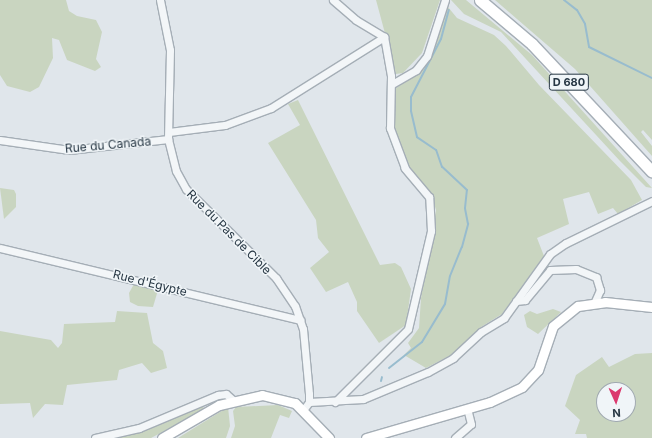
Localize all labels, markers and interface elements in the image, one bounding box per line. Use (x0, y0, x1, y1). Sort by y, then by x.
road number: D 680 (548, 73, 590, 91)
street label: Rue du Canada (64, 134, 152, 156)
street label: Rue du Pas de Cible (184, 187, 274, 277)
street label: Rue d'Égypte (112, 267, 188, 299)
north arrow (596, 382, 636, 422)
text: N (612, 406, 621, 420)

